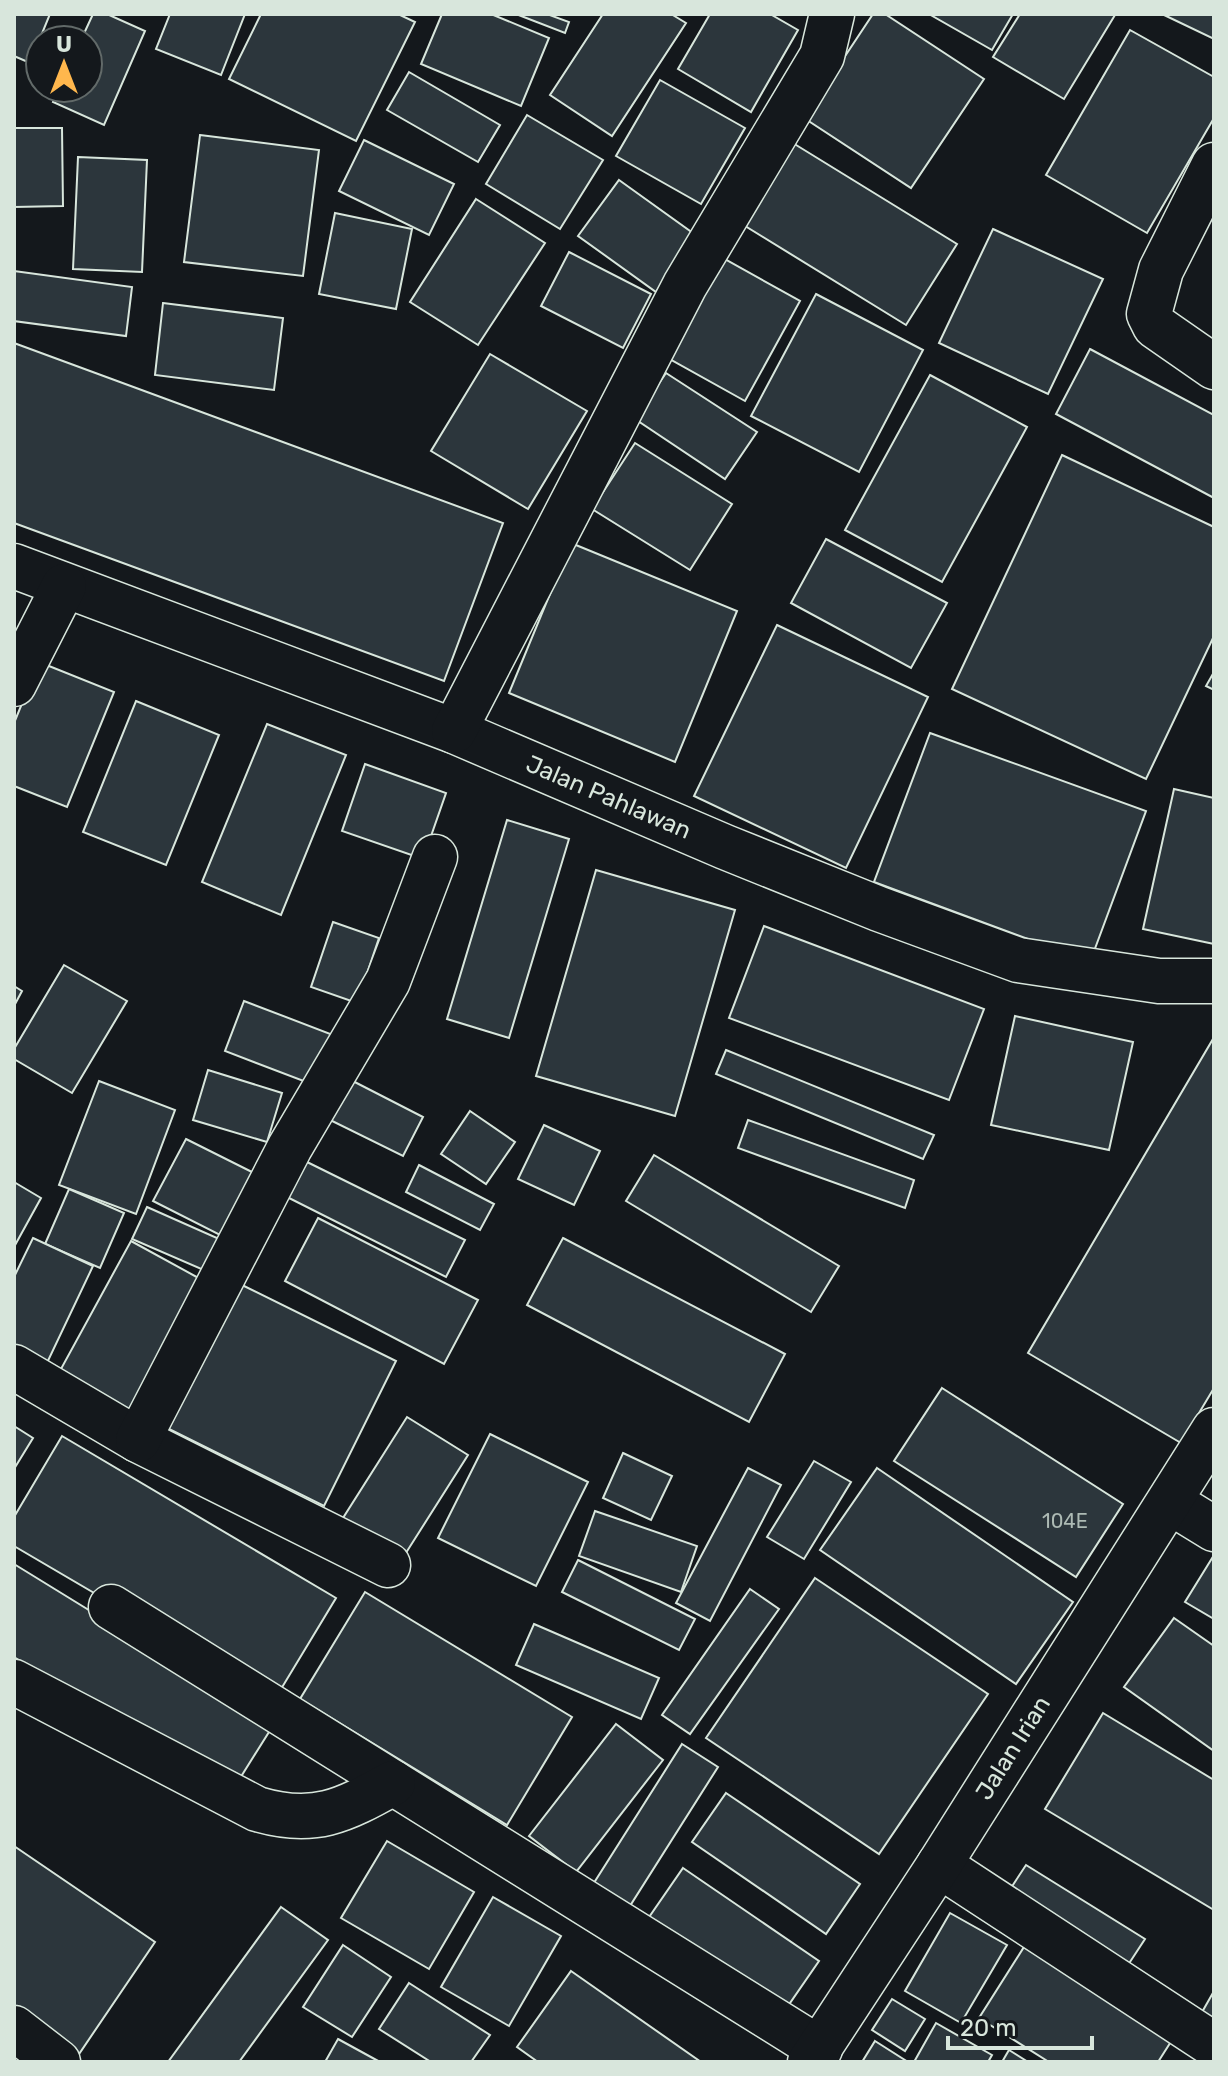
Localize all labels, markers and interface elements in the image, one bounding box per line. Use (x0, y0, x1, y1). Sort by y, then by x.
north arrow (24, 24, 104, 104)
text: U (56, 31, 72, 58)
street label: Jalan Pahlawan (522, 750, 695, 845)
house number: 104E (1042, 1509, 1088, 1533)
street label: Jalan Irian (970, 1691, 1056, 1805)
scale bar (948, 2000, 1092, 2050)
text: 20 m (960, 2014, 1017, 2042)

